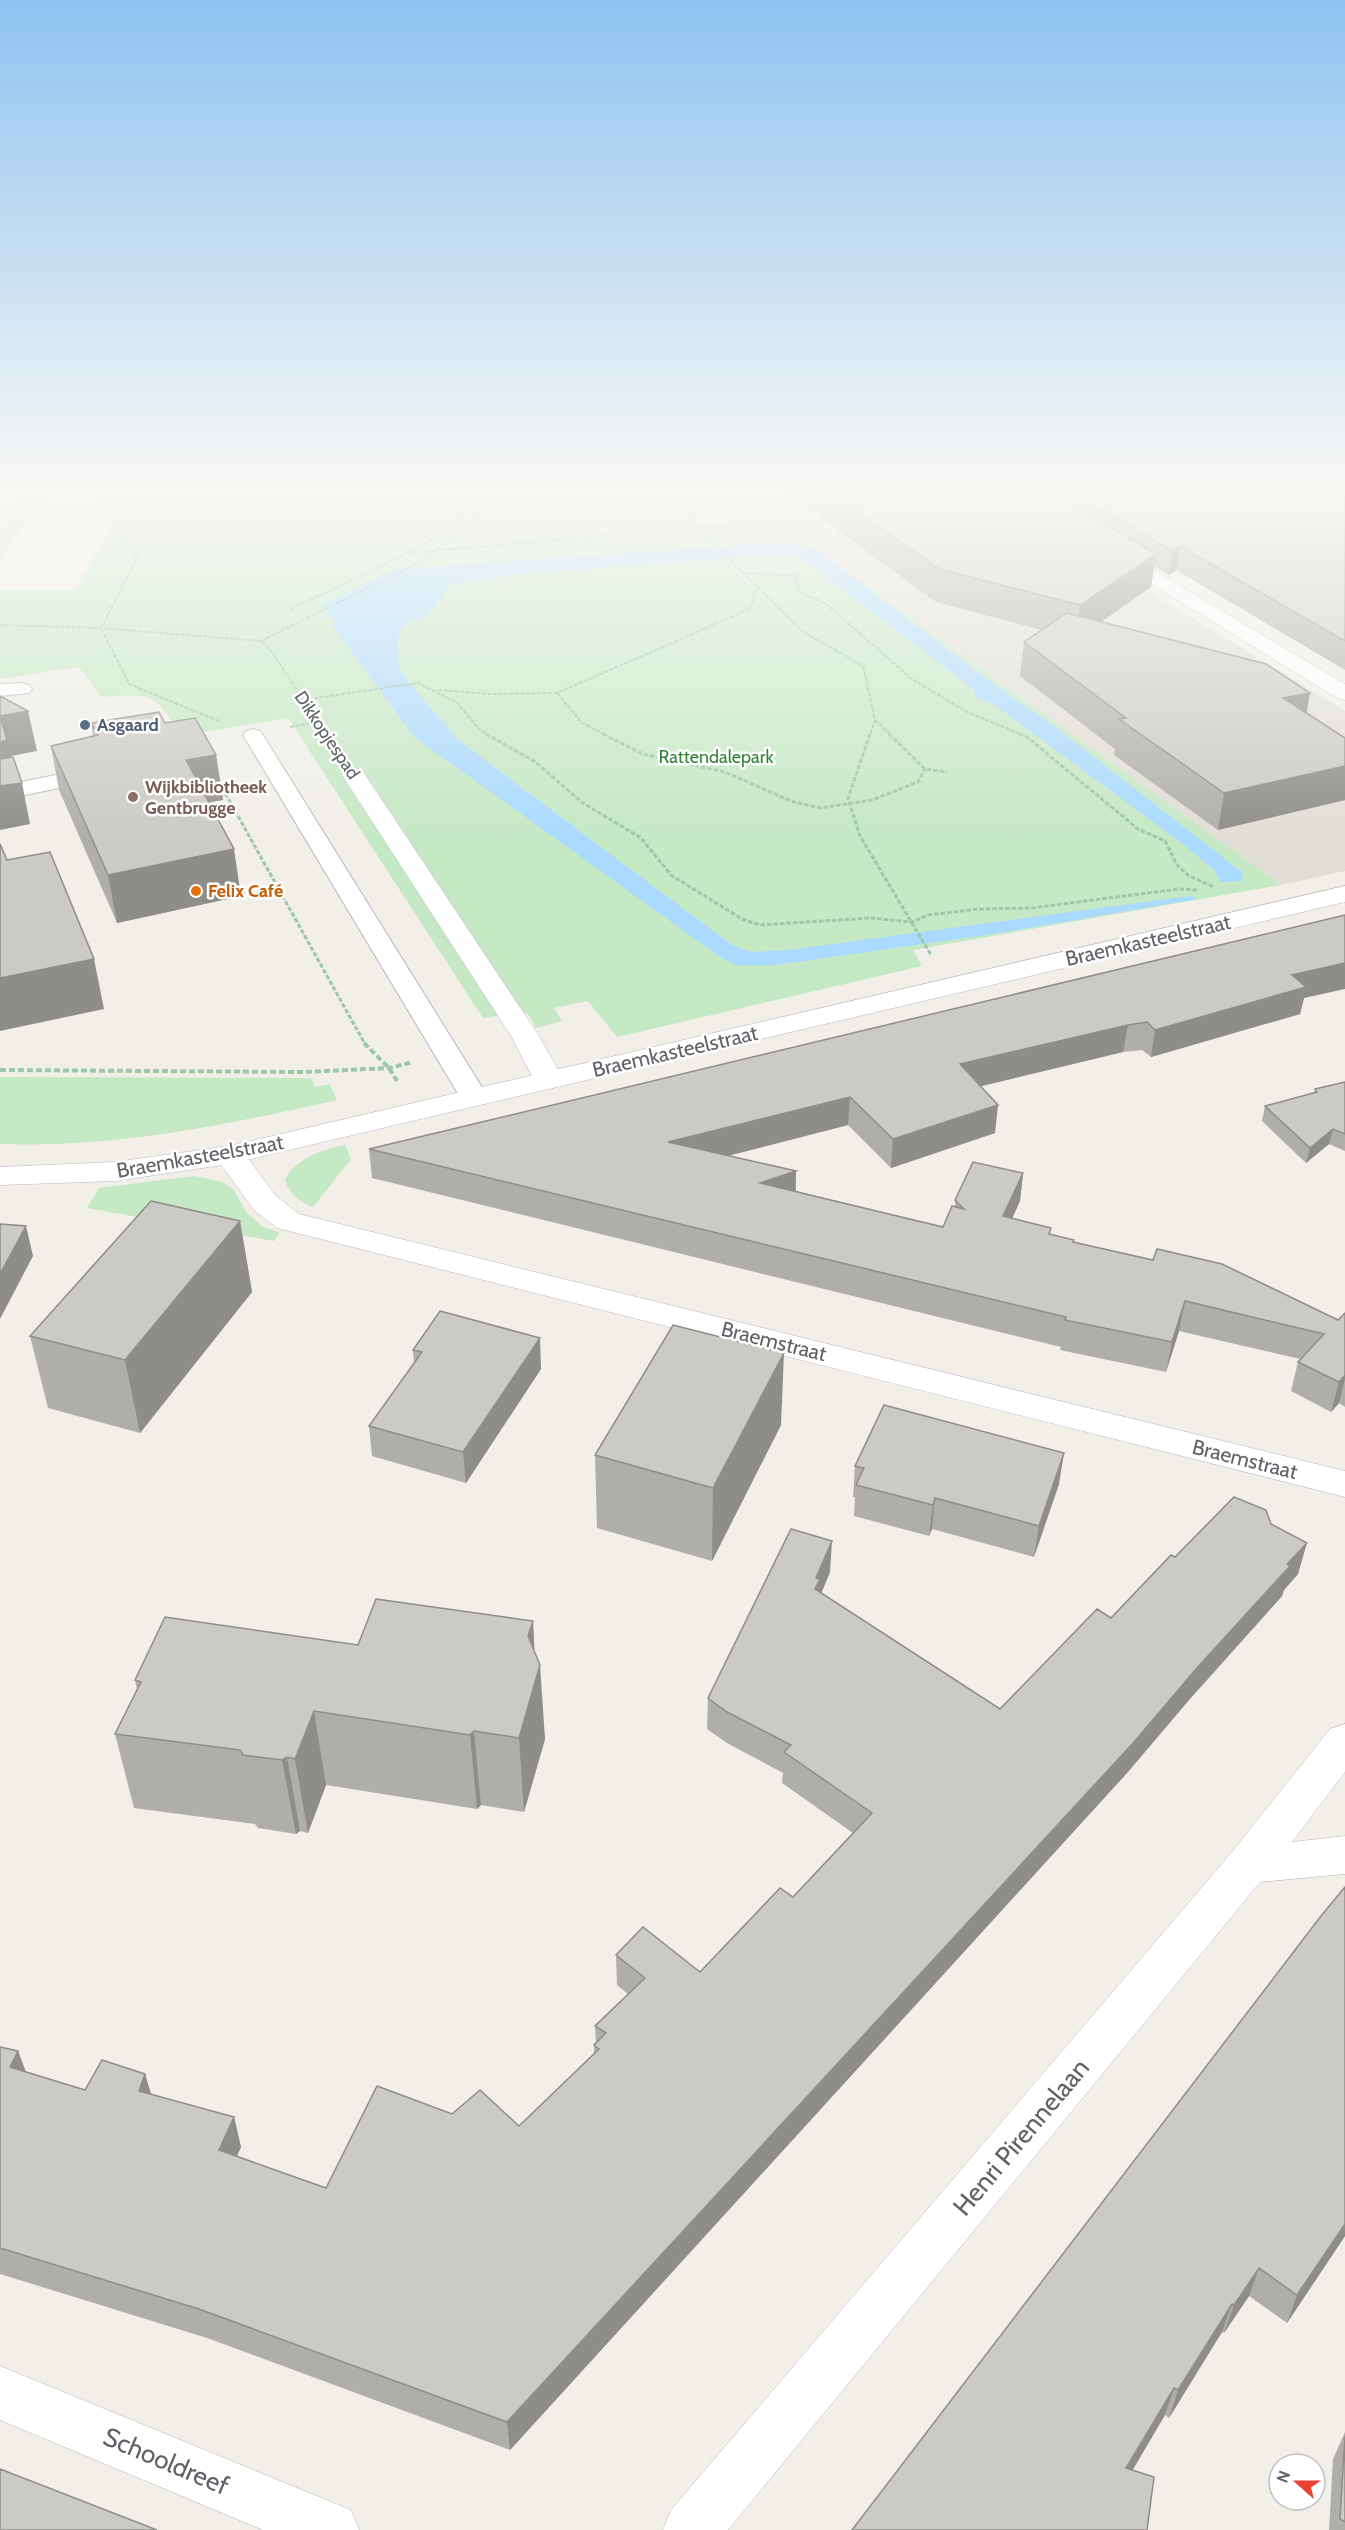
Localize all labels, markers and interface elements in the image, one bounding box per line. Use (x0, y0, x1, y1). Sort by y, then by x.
street label: Dikkopjespad (289, 687, 365, 783)
place label: Asgaard (97, 714, 159, 736)
marker: Asgaard (78, 718, 92, 732)
park label: Rattendalepark (659, 746, 774, 768)
place label: Wijkbibliotheek Gentbrugge (145, 776, 267, 819)
marker: Wijkbibliotheek Gentbrugge (126, 790, 140, 804)
place label: Felix Café (208, 880, 283, 902)
marker: Felix Café (189, 884, 203, 898)
street label: Braemkasteelstraat (1063, 909, 1233, 971)
street label: Braemkasteelstraat (590, 1020, 760, 1082)
street label: Braemkasteelstraat (115, 1129, 285, 1183)
street label: Braemstraat (719, 1316, 829, 1366)
street label: Braemstraat (1190, 1434, 1300, 1484)
street label: Henri Pirennelaan (946, 2052, 1096, 2222)
street label: Schooldreef (98, 2420, 234, 2502)
north arrow (1267, 2452, 1327, 2512)
text: N (1273, 2468, 1294, 2485)

